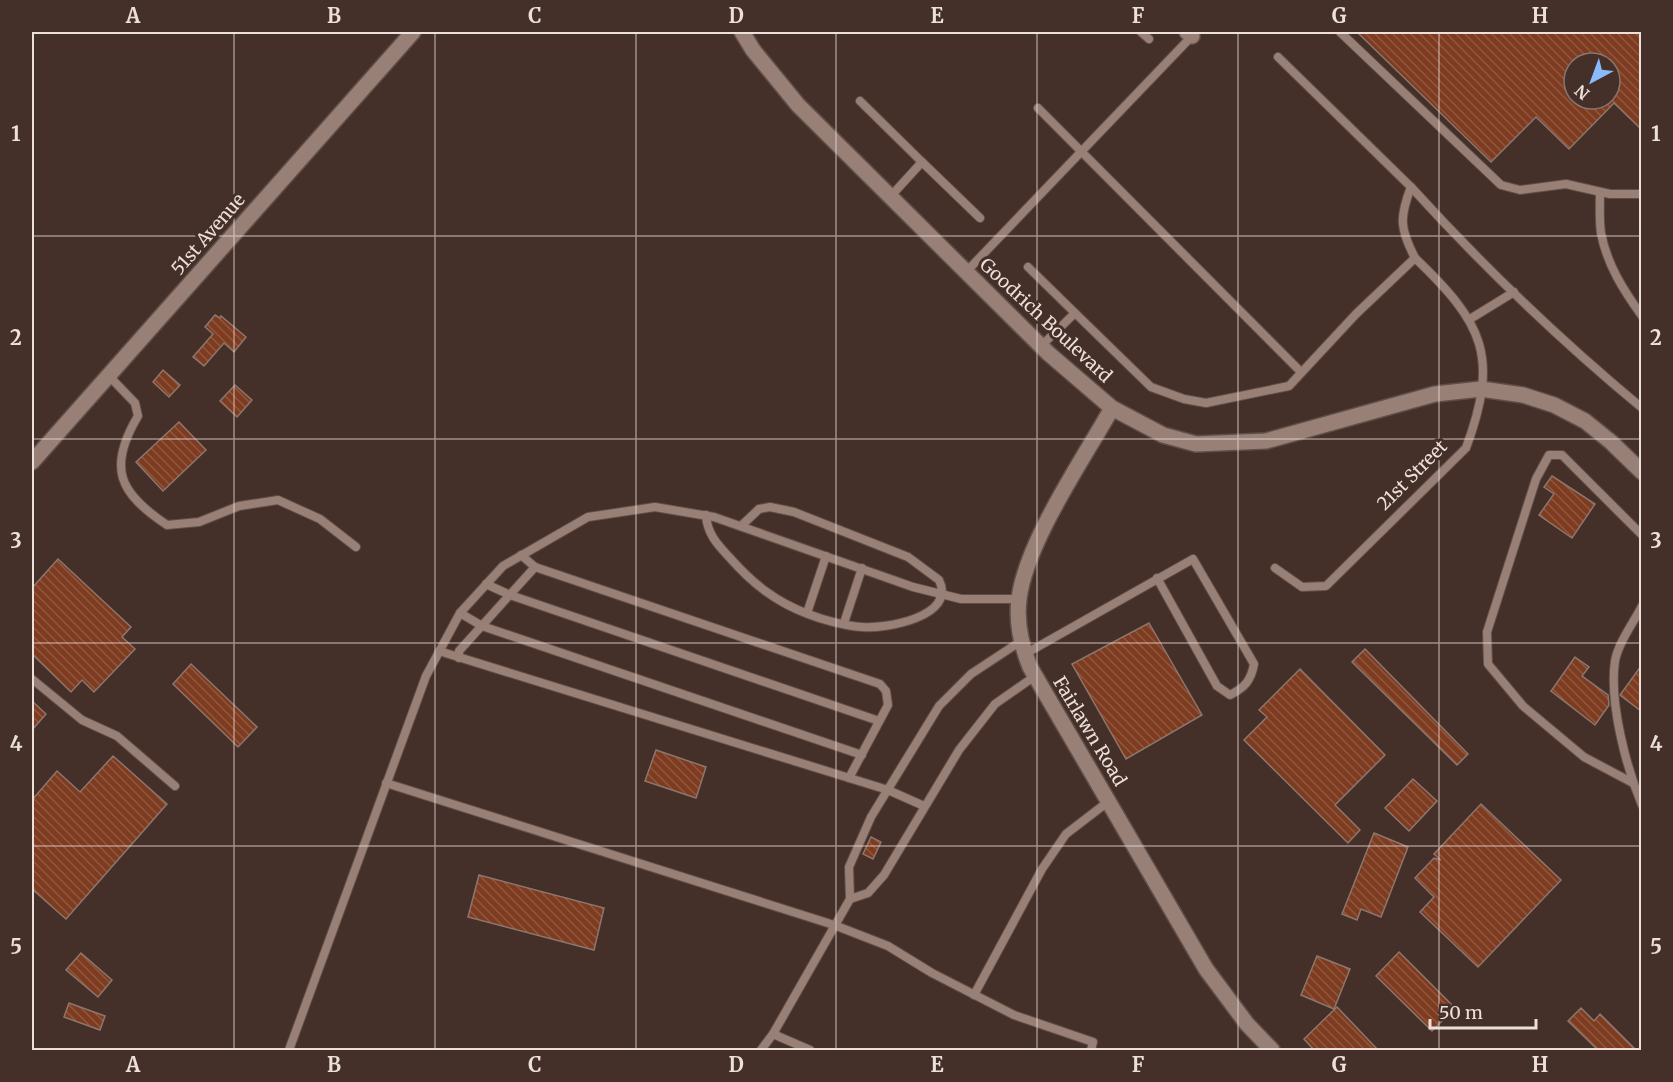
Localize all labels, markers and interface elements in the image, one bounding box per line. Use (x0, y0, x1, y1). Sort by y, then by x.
text: A (125, 3, 141, 28)
text: B (327, 3, 341, 28)
text: C (528, 3, 542, 28)
text: D (728, 3, 744, 28)
text: E (930, 3, 944, 28)
text: F (1132, 3, 1145, 28)
text: G (1332, 3, 1347, 28)
text: H (1532, 3, 1548, 28)
north arrow (1562, 51, 1622, 111)
text: N (1571, 80, 1593, 104)
text: 1 (11, 121, 21, 146)
text: 1 (1651, 121, 1661, 146)
street label: 51st Avenue (166, 188, 250, 280)
street label: Goodrich Boulevard (975, 253, 1117, 387)
text: 2 (10, 325, 22, 350)
text: 2 (1650, 325, 1662, 350)
street label: 21st Street (1372, 435, 1452, 515)
text: 3 (10, 528, 22, 553)
text: 3 (1650, 528, 1662, 553)
street label: Fairlawn Road (1048, 672, 1132, 790)
text: 4 (10, 731, 23, 756)
text: 4 (1650, 731, 1663, 756)
text: 5 (10, 934, 22, 959)
text: 5 (1650, 934, 1662, 959)
scale bar (1430, 992, 1536, 1030)
text: 50 m (1439, 1001, 1483, 1024)
text: A (125, 1052, 141, 1077)
text: B (327, 1052, 341, 1077)
text: C (528, 1052, 542, 1077)
text: D (728, 1052, 744, 1077)
text: E (930, 1052, 944, 1077)
text: F (1132, 1052, 1145, 1077)
text: G (1332, 1052, 1347, 1077)
text: H (1532, 1052, 1548, 1077)

